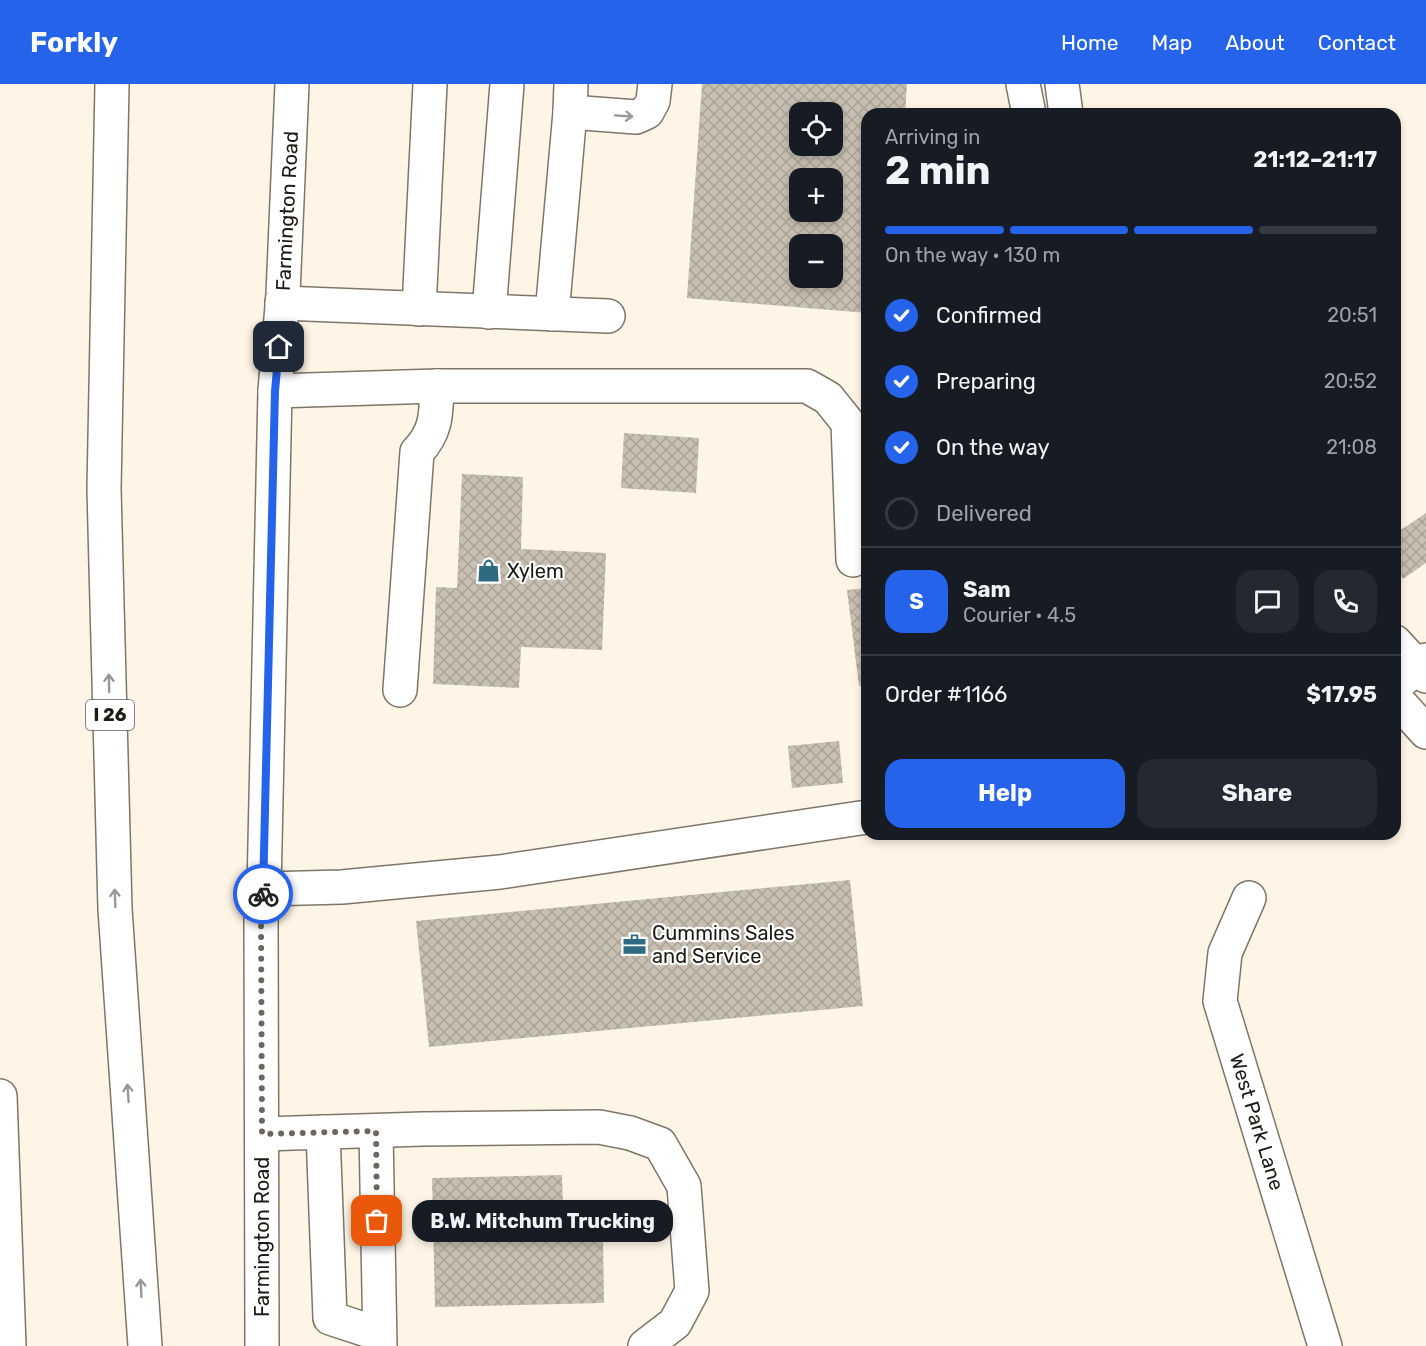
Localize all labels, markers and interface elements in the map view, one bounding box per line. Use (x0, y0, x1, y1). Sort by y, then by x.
text: Forkly (30, 26, 118, 59)
text: Home (1061, 30, 1118, 55)
text: Map (1151, 30, 1192, 55)
text: About (1225, 30, 1285, 55)
text: Contact (1318, 30, 1396, 55)
map controls (789, 102, 843, 288)
button: locate (789, 102, 843, 156)
one-way arrow (613, 111, 633, 122)
text: Arriving in (885, 125, 980, 149)
street label: Farmington Road (271, 130, 303, 292)
text: 21:12–21:17 (1253, 146, 1377, 173)
text: 2 min (885, 148, 991, 194)
button: + (789, 168, 843, 222)
button: − (789, 234, 843, 288)
text: On the way · 130 m (885, 243, 1060, 267)
icon: check (885, 299, 918, 332)
text: Confirmed (936, 302, 1042, 329)
text: 20:51 (1327, 303, 1377, 327)
pin (253, 321, 304, 372)
icon: home (262, 330, 295, 363)
icon: check (885, 365, 918, 398)
text: Preparing (936, 368, 1036, 395)
text: 20:52 (1324, 369, 1377, 393)
icon: check (885, 431, 918, 464)
text: On the way (936, 434, 1050, 461)
text: 21:08 (1326, 435, 1377, 459)
text: Delivered (936, 500, 1032, 527)
shop icon: Xylem (476, 558, 502, 584)
place label: Xylem (507, 559, 564, 583)
button: chat (1236, 570, 1299, 633)
button: phone (1314, 570, 1377, 633)
text: Sam (963, 576, 1011, 603)
text: S (909, 588, 924, 615)
text: Courier · 4.5 (963, 603, 1076, 627)
one-way arrow (104, 673, 115, 693)
text: Order #1166 (885, 681, 1007, 708)
text: $17.95 (1306, 681, 1377, 708)
road number: I 26 (86, 700, 134, 730)
button: Help (885, 759, 1125, 828)
button: Share (1137, 759, 1377, 828)
courier (233, 864, 293, 924)
icon: bike (247, 878, 280, 911)
one-way arrow (109, 889, 121, 909)
place label: Cummins Sales and Service (652, 921, 795, 968)
office icon: Cummins Sales and Service (621, 931, 647, 957)
street label: West Park Lane (1225, 1051, 1289, 1193)
one-way arrow (122, 1084, 133, 1104)
street label: Farmington Road (250, 1157, 274, 1317)
pin (351, 1195, 402, 1246)
callout: B.W. Mitchum Trucking (413, 1200, 674, 1242)
icon: bag (360, 1204, 393, 1237)
text: B.W. Mitchum Trucking (430, 1209, 655, 1233)
one-way arrow (135, 1278, 146, 1298)

